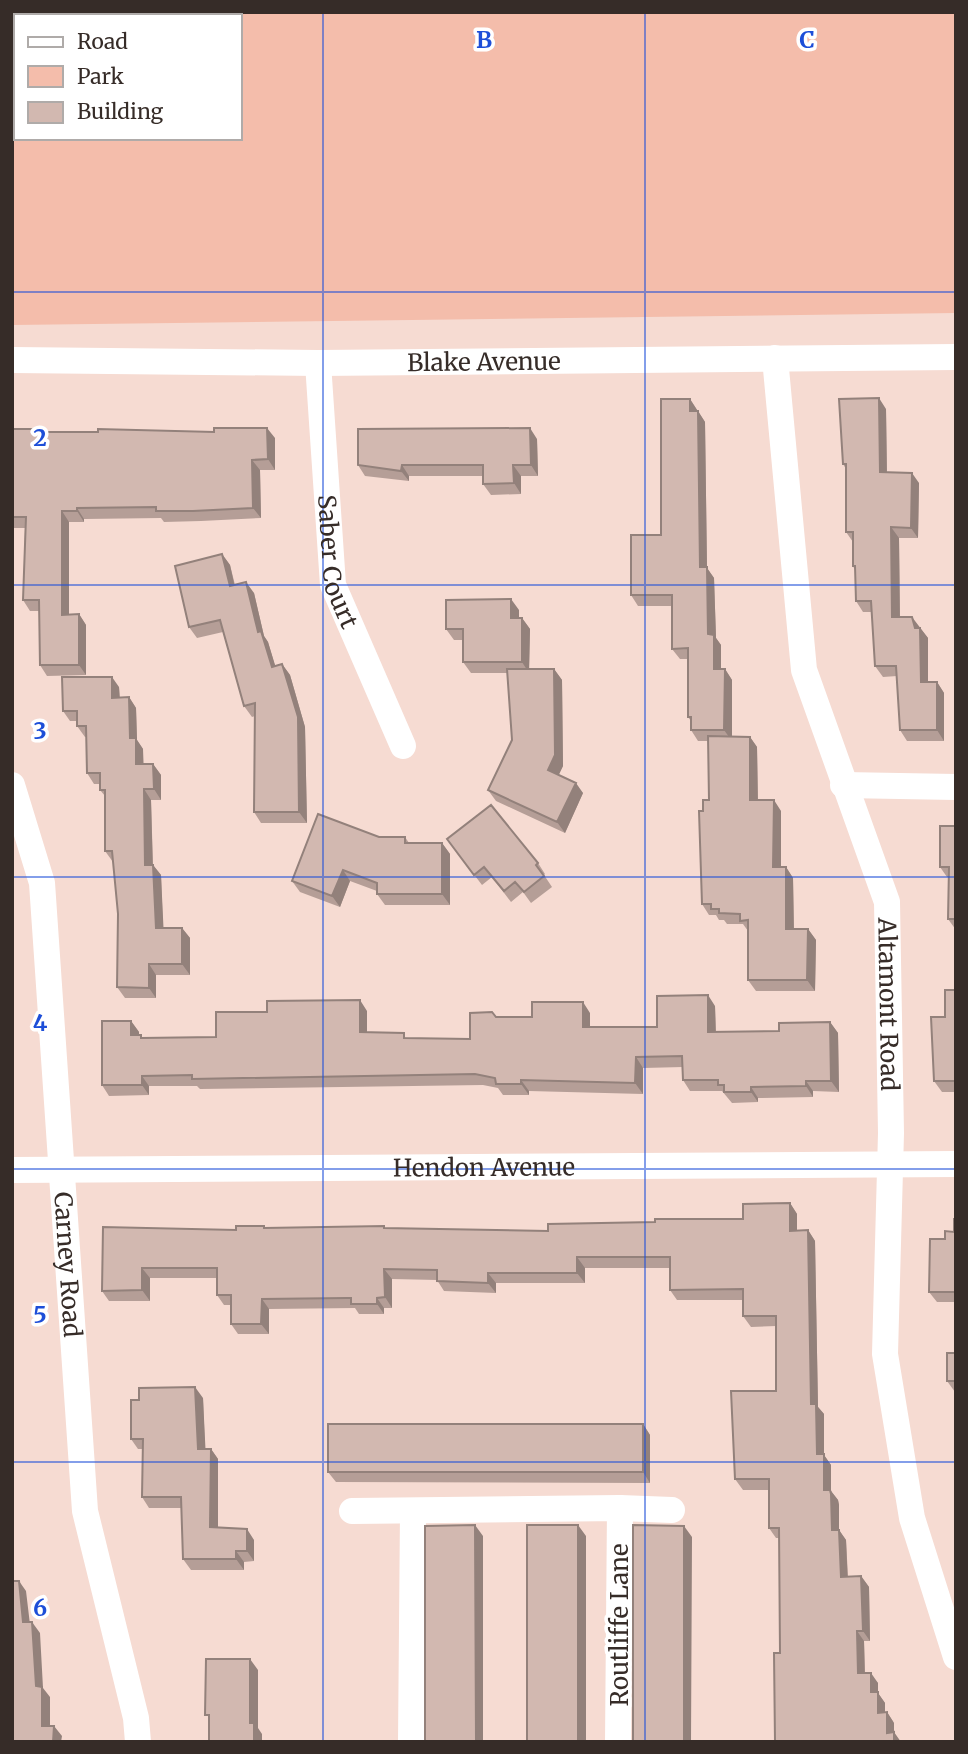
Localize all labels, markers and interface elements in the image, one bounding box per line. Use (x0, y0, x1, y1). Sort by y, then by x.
legend (14, 14, 242, 140)
text: B (476, 25, 492, 54)
text: C (799, 25, 815, 54)
text: Road (77, 28, 128, 55)
text: Park (77, 63, 124, 90)
text: Building (77, 98, 164, 125)
street label: Blake Avenue (407, 345, 561, 378)
text: 2 (33, 423, 47, 452)
street label: Saber Court (311, 494, 366, 633)
text: 3 (33, 716, 47, 745)
street label: Altamont Road (872, 916, 906, 1091)
text: 4 (33, 1008, 48, 1037)
street label: Hendon Avenue (393, 1151, 575, 1183)
street label: Carney Road (48, 1191, 89, 1339)
text: 5 (33, 1300, 47, 1329)
street label: Routliffe Lane (604, 1543, 635, 1707)
text: 6 (33, 1593, 47, 1622)

